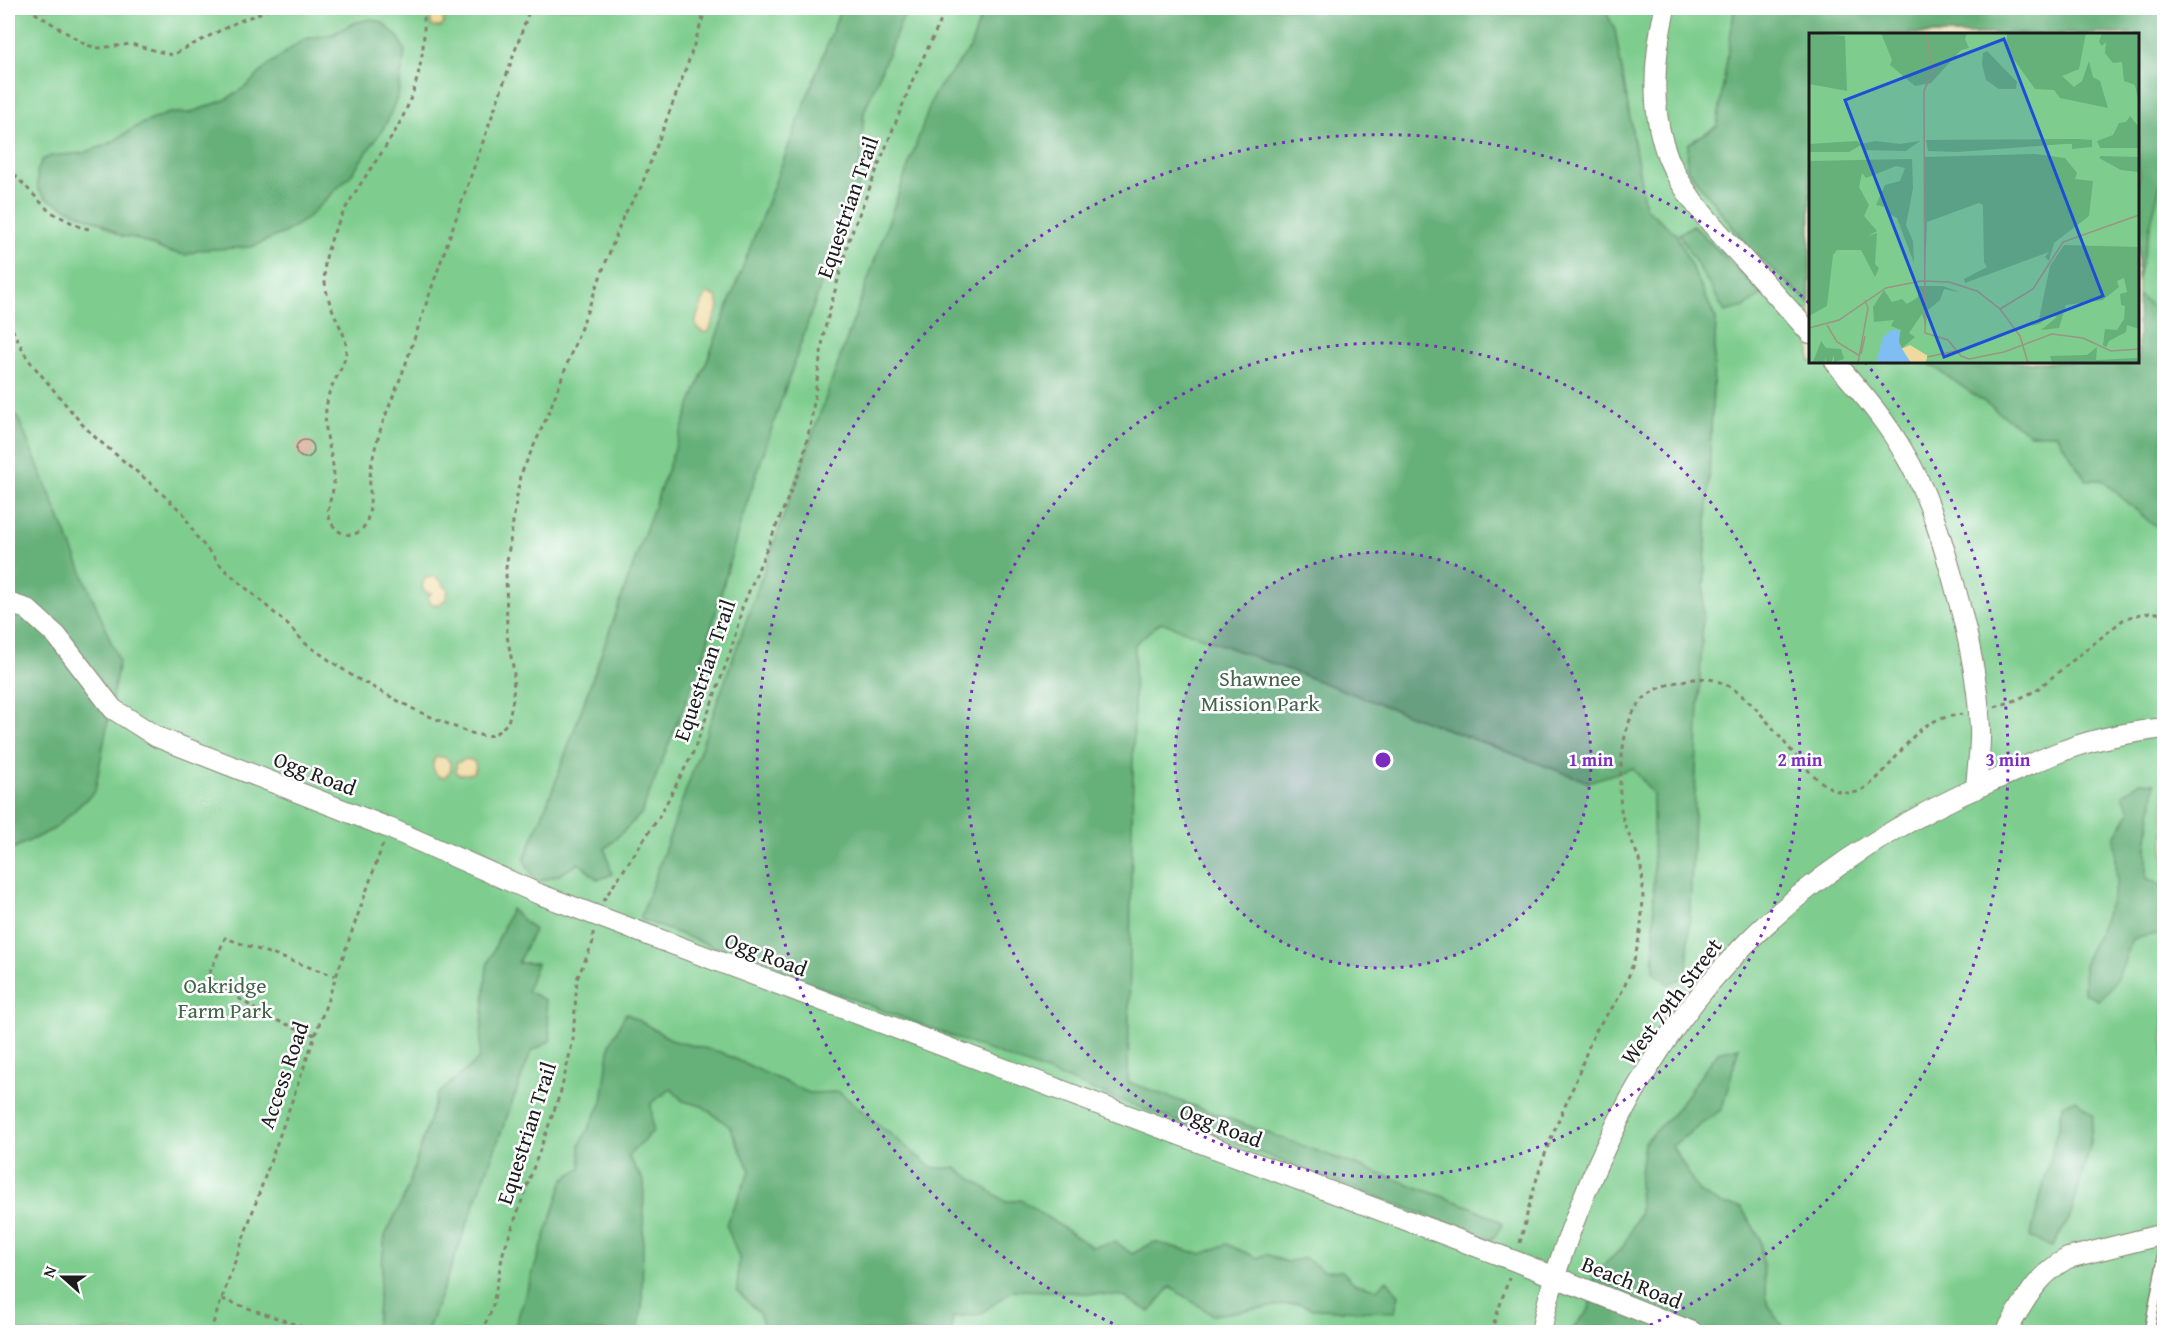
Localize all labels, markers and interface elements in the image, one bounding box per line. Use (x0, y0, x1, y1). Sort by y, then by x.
inset map (1809, 33, 2139, 363)
street label: Equestrian Trail (808, 132, 886, 282)
street label: Equestrian Trail (665, 595, 743, 745)
park label: Shawnee Mission Park (1201, 662, 1320, 719)
street label: Ogg Road (269, 743, 361, 803)
text: 1 min (1569, 746, 1614, 773)
text: 2 min (1778, 746, 1823, 773)
text: 3 min (1986, 746, 2031, 773)
centre of rings (1373, 750, 1393, 770)
street label: Ogg Road (720, 924, 812, 984)
street label: West 79th Street (1613, 931, 1729, 1071)
park label: Oakridge Farm Park (178, 969, 273, 1026)
street label: Access Road (250, 1017, 316, 1133)
street label: Equestrian Trail (488, 1058, 564, 1208)
street label: Ogg Road (1175, 1095, 1267, 1155)
north arrow (33, 1247, 93, 1307)
street label: Beach Road (1577, 1247, 1687, 1317)
text: N (36, 1262, 62, 1281)

